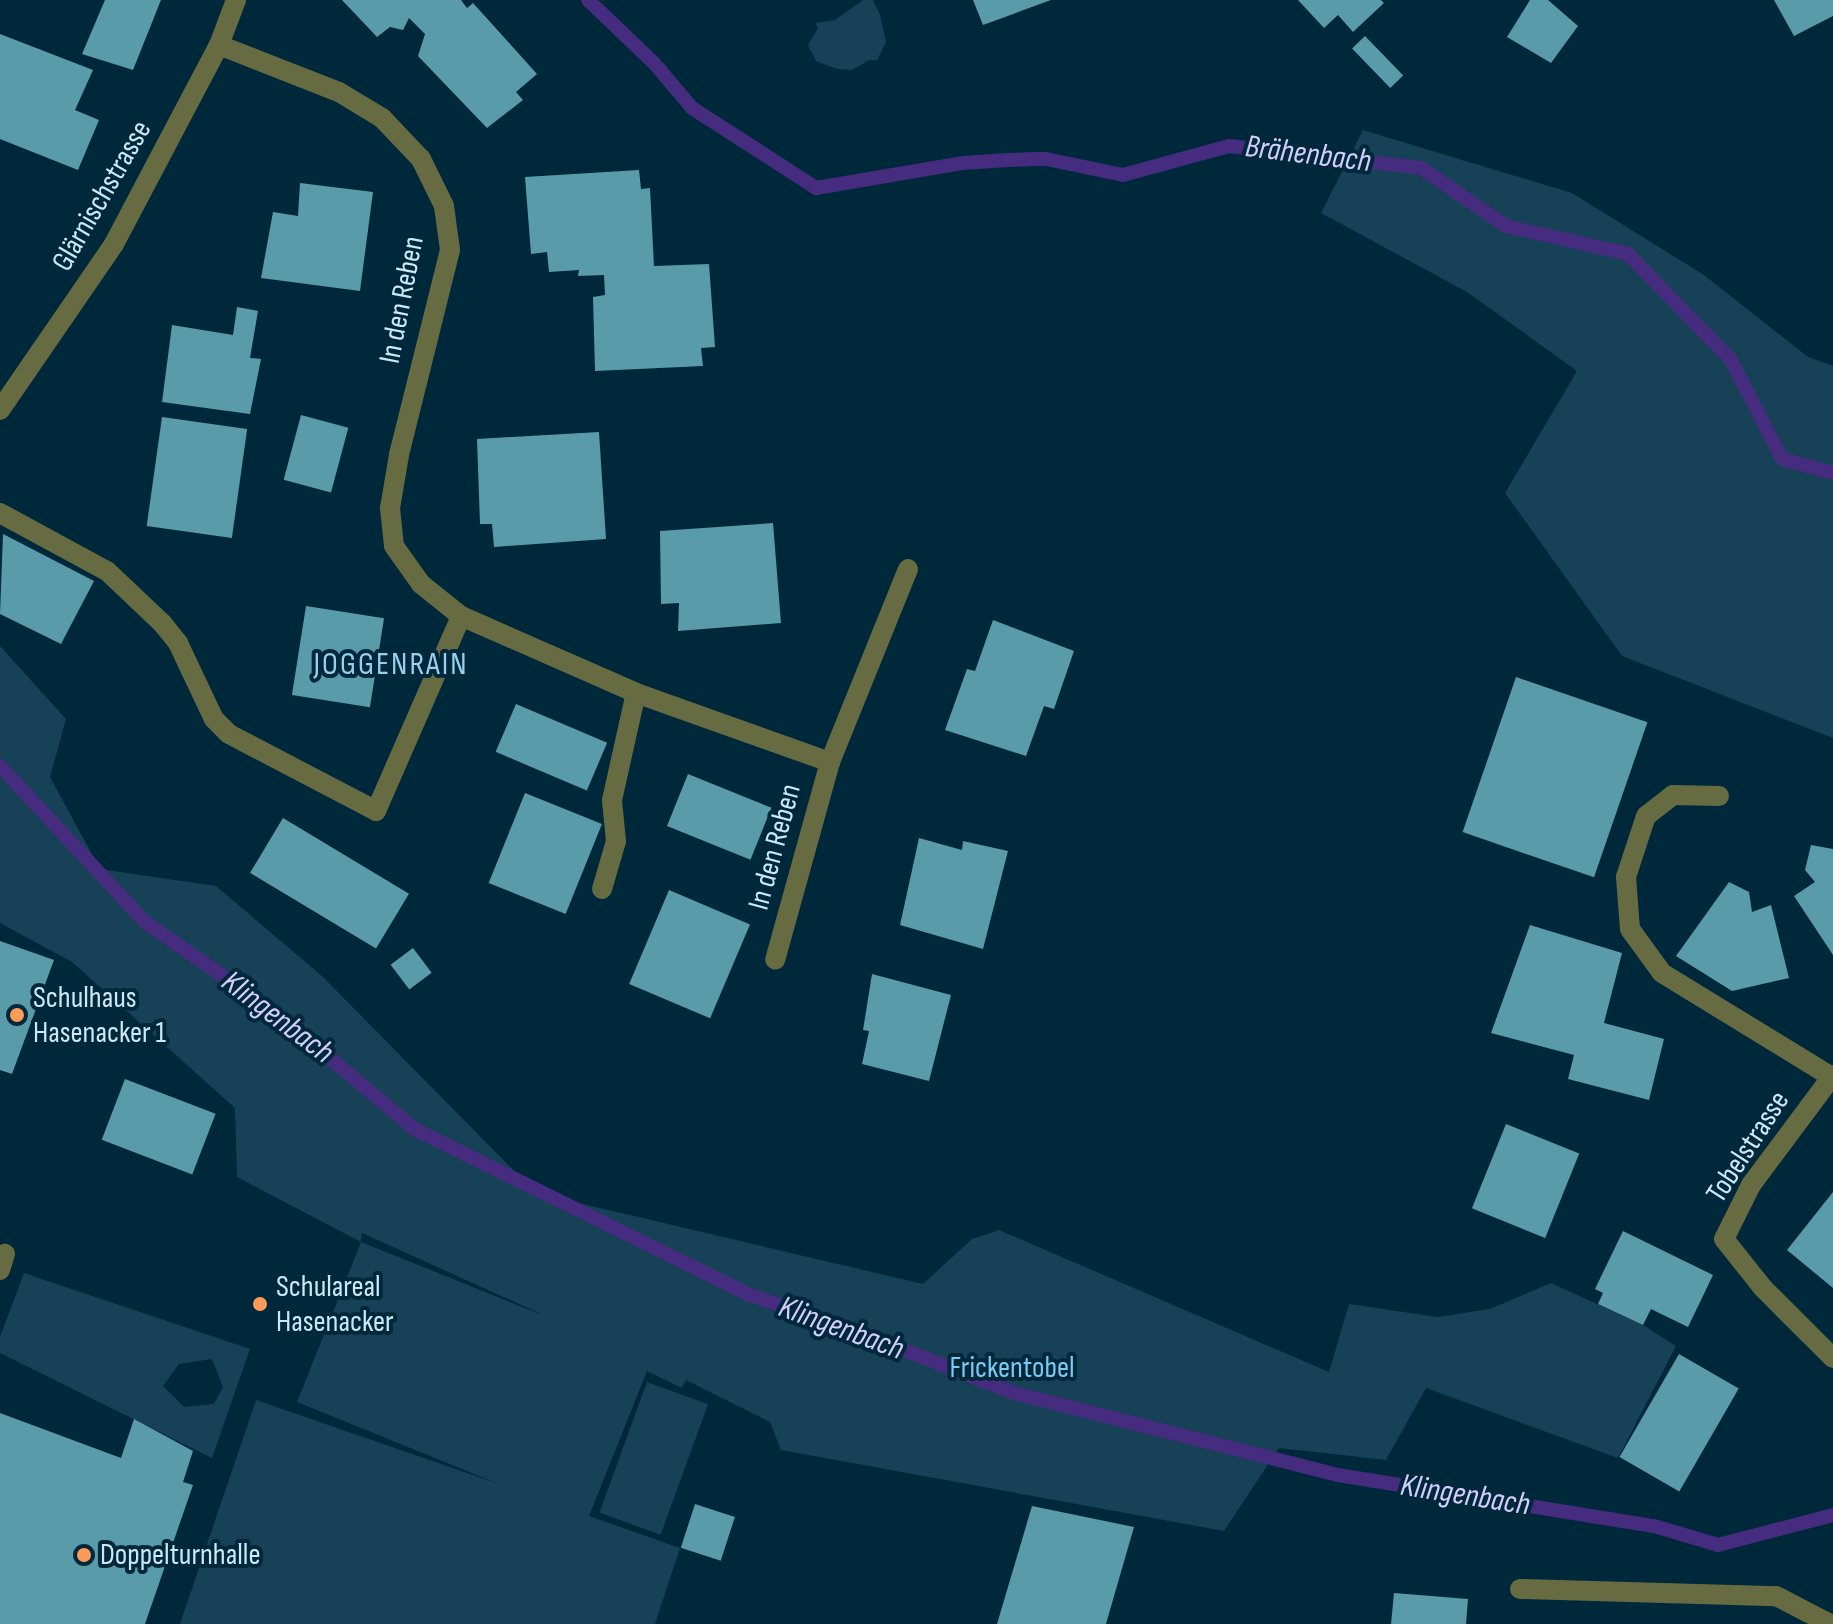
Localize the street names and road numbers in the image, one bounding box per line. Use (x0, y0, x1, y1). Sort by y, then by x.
street label: Glärnischstrasse (44, 114, 160, 278)
street label: In den Reben (372, 233, 432, 367)
street label: In den Reben (741, 780, 809, 914)
street label: Tobelstrasse (1699, 1085, 1797, 1209)

